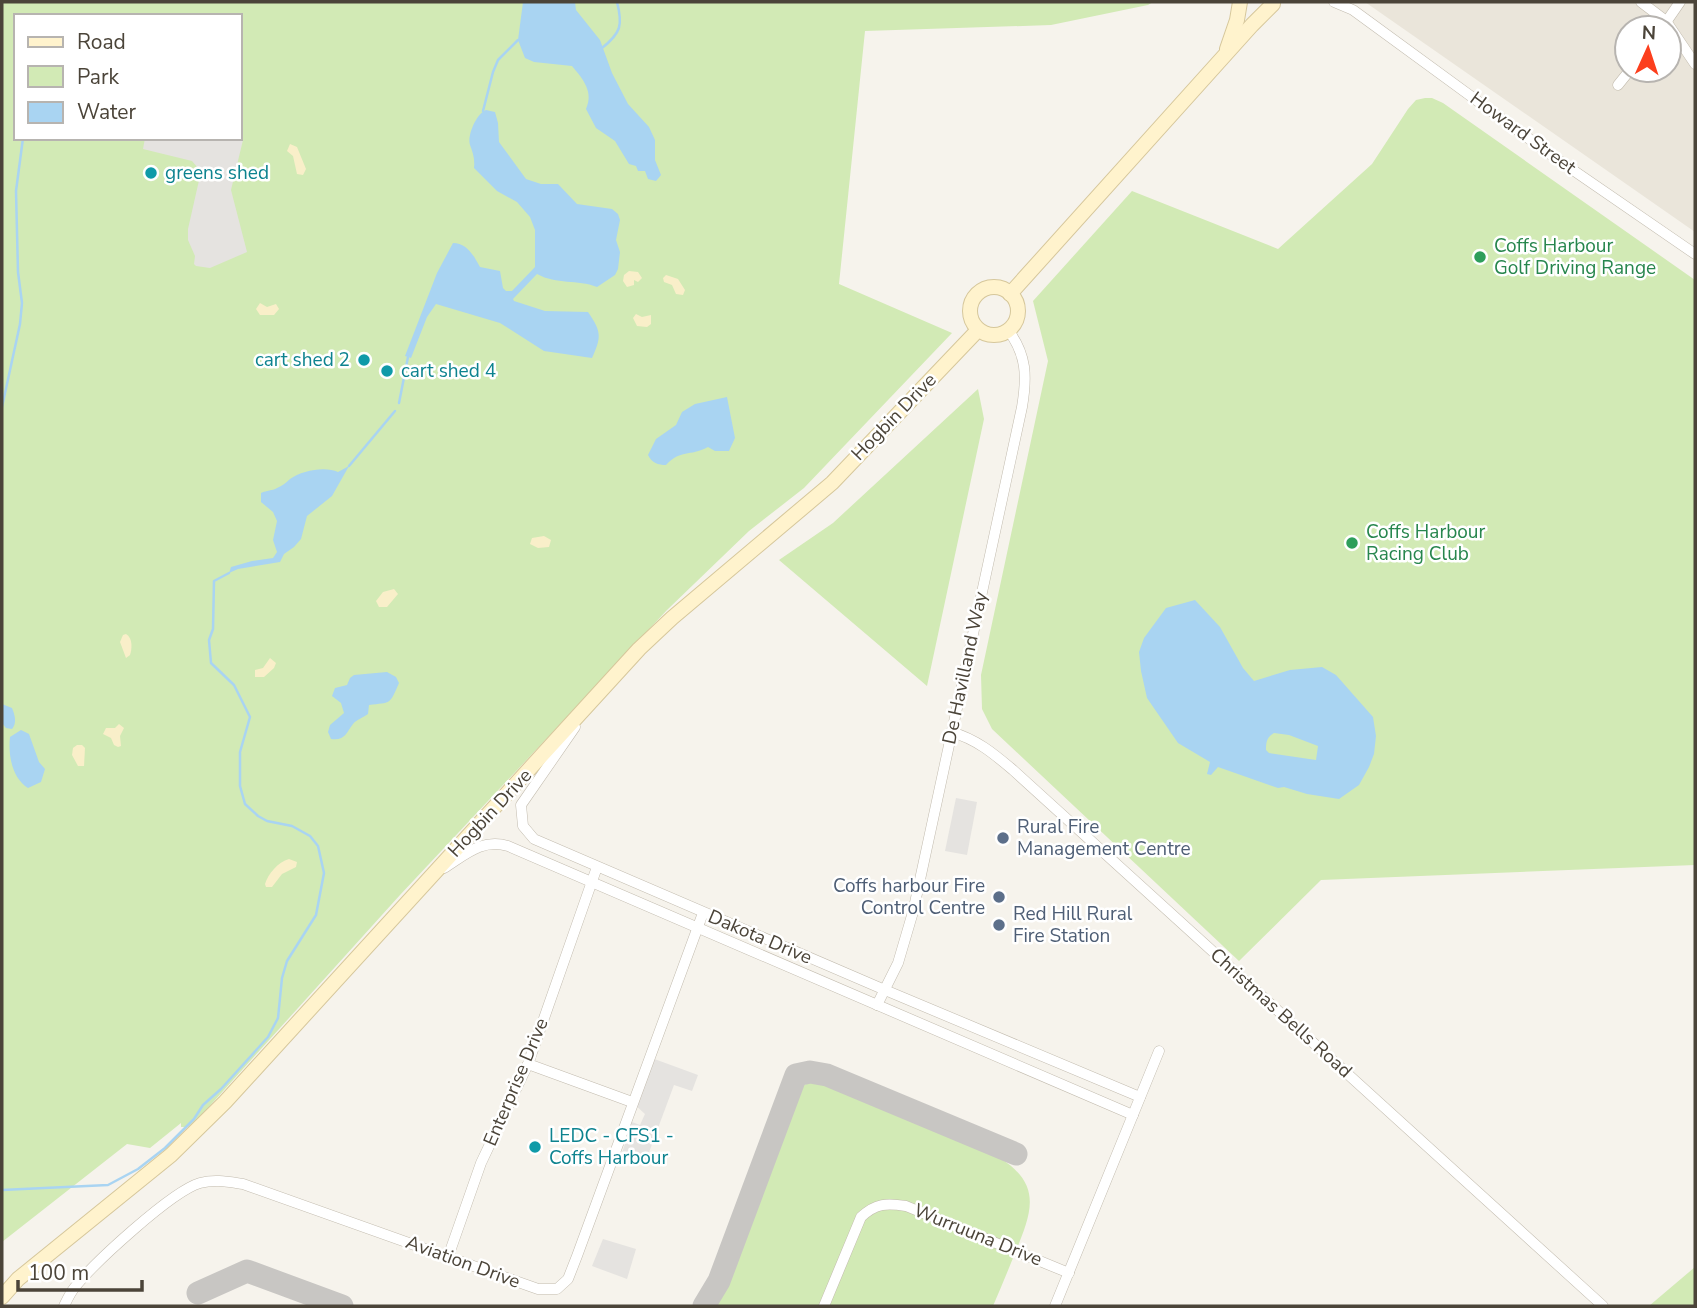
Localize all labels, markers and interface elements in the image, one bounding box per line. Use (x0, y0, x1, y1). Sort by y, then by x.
legend (14, 14, 242, 140)
north arrow (1613, 14, 1683, 84)
text: N (1641, 20, 1657, 46)
text: Road (77, 28, 126, 56)
text: Park (77, 63, 119, 91)
street label: Howard Street (1465, 86, 1582, 181)
text: Water (77, 98, 136, 126)
place label: greens shed (165, 160, 269, 186)
marker: greens shed (143, 165, 159, 181)
place label: Coffs Harbour Golf Driving Range (1494, 233, 1656, 281)
marker: Coffs Harbour Golf Driving Range (1472, 249, 1488, 265)
place label: cart shed 2 (255, 347, 350, 373)
marker: cart shed 2 (356, 352, 372, 368)
place label: cart shed 4 (401, 358, 496, 384)
marker: cart shed 4 (379, 363, 395, 379)
street label: Hogbin Drive (846, 368, 942, 466)
place label: Coffs Harbour Racing Club (1366, 519, 1485, 567)
marker: Coffs Harbour Racing Club (1344, 535, 1360, 551)
street label: De Havilland Way (936, 589, 994, 747)
street label: Hogbin Drive (442, 763, 538, 863)
place label: Rural Fire Management Centre (1017, 814, 1191, 862)
marker: Rural Fire Management Centre (995, 830, 1011, 846)
place label: Coffs harbour Fire Control Centre (833, 873, 985, 921)
marker: Coffs harbour Fire Control Centre (991, 889, 1007, 905)
place label: Red Hill Rural Fire Station (1013, 901, 1133, 949)
street label: Dakota Drive (704, 903, 816, 971)
marker: Red Hill Rural Fire Station (991, 917, 1007, 933)
street label: Christmas Bells Road (1204, 942, 1358, 1084)
street label: Enterprise Drive (477, 1014, 555, 1150)
place label: LEDC - CFS1 - Coffs Harbour (549, 1123, 674, 1171)
marker: LEDC - CFS1 - Coffs Harbour (527, 1139, 543, 1155)
street label: Wurruuna Drive (910, 1197, 1046, 1273)
street label: Aviation Drive (402, 1229, 524, 1295)
scale bar (18, 1248, 142, 1292)
text: 100 m (28, 1259, 89, 1287)

